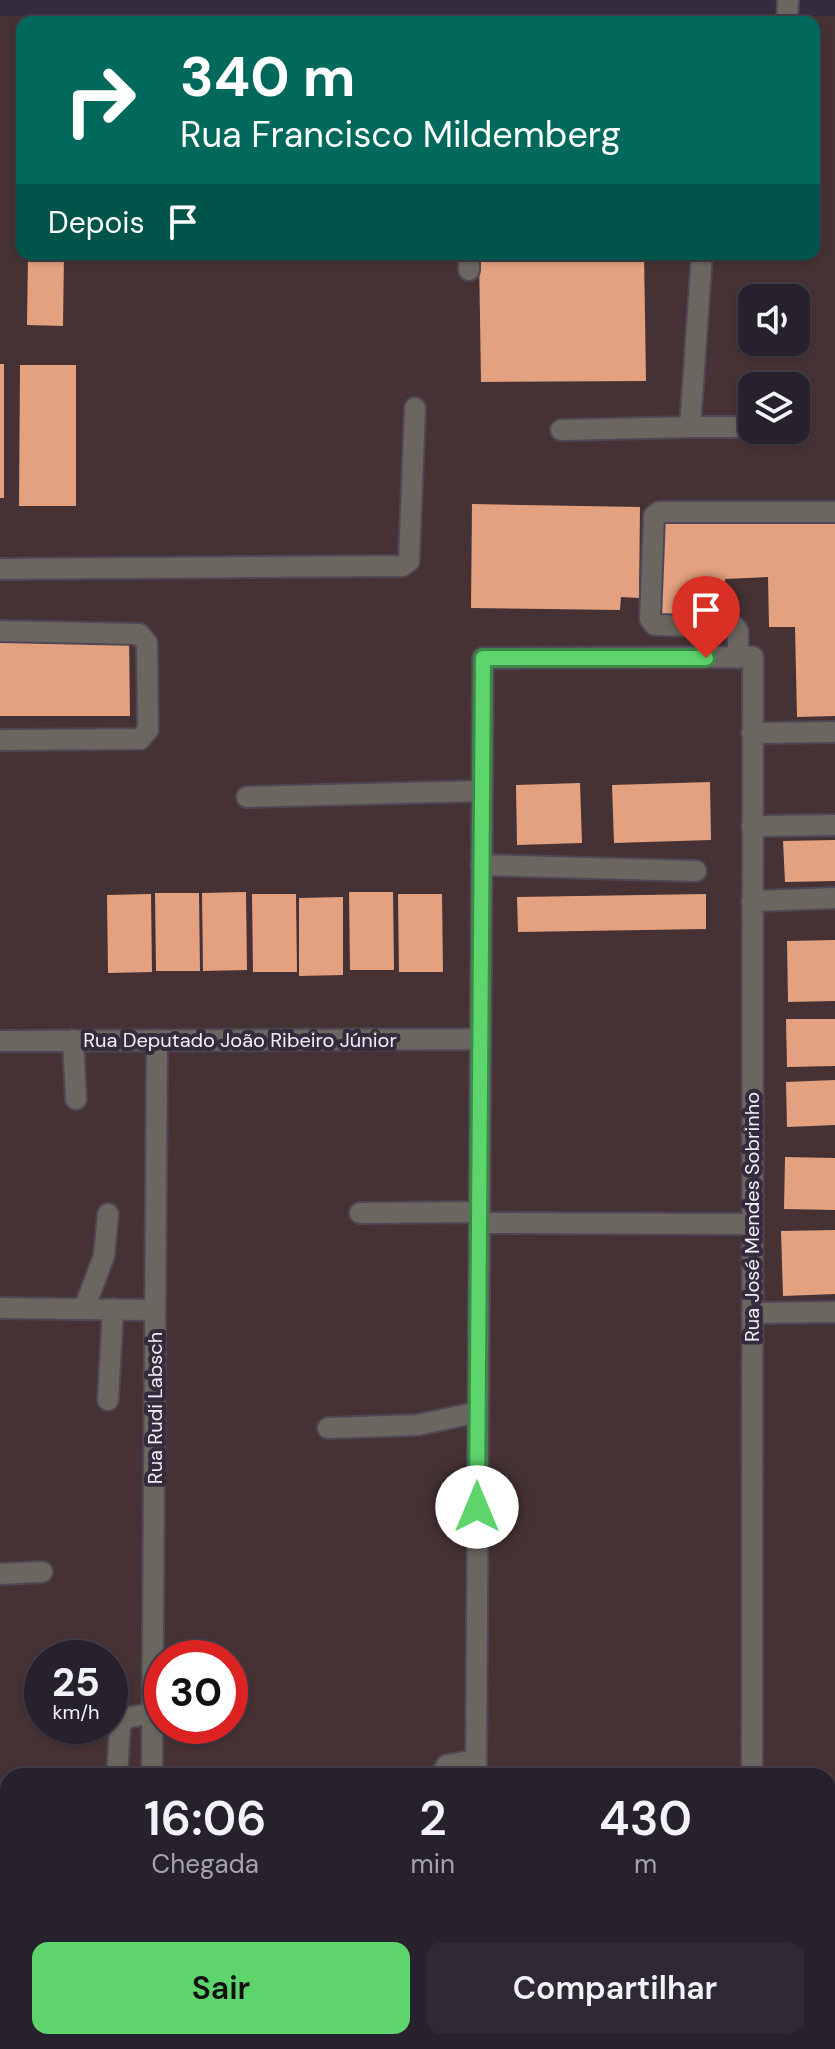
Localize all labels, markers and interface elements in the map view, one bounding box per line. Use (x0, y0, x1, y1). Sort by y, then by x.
text: 340 m (180, 40, 355, 113)
icon: right (48, 48, 152, 152)
text: Rua Francisco Mildemberg (180, 111, 621, 158)
icon: arrive (161, 200, 205, 244)
text: Depois (48, 203, 145, 242)
map controls (738, 284, 810, 444)
button: sound (738, 284, 810, 356)
button: layers (738, 372, 810, 444)
pin (672, 576, 740, 658)
icon: arrive (684, 588, 728, 632)
street label: Rua Deputado João Ribeiro Júnior (83, 1027, 397, 1053)
street label: Rua José Mendes Sobrinho (739, 1092, 765, 1342)
street label: Rua Rudi Labsch (142, 1332, 168, 1484)
position arrow (435, 1465, 519, 1549)
speed limit sign: 30 (144, 1640, 248, 1744)
text: 25 (52, 1656, 100, 1708)
text: km/h (52, 1699, 100, 1725)
text: 16:06 (144, 1787, 267, 1850)
text: 2 (419, 1787, 447, 1850)
text: 430 (599, 1787, 692, 1850)
text: Chegada (152, 1847, 259, 1881)
text: min (411, 1847, 455, 1881)
text: m (634, 1847, 657, 1881)
button: Sair (32, 1942, 410, 2034)
button: Compartilhar (426, 1942, 804, 2034)

